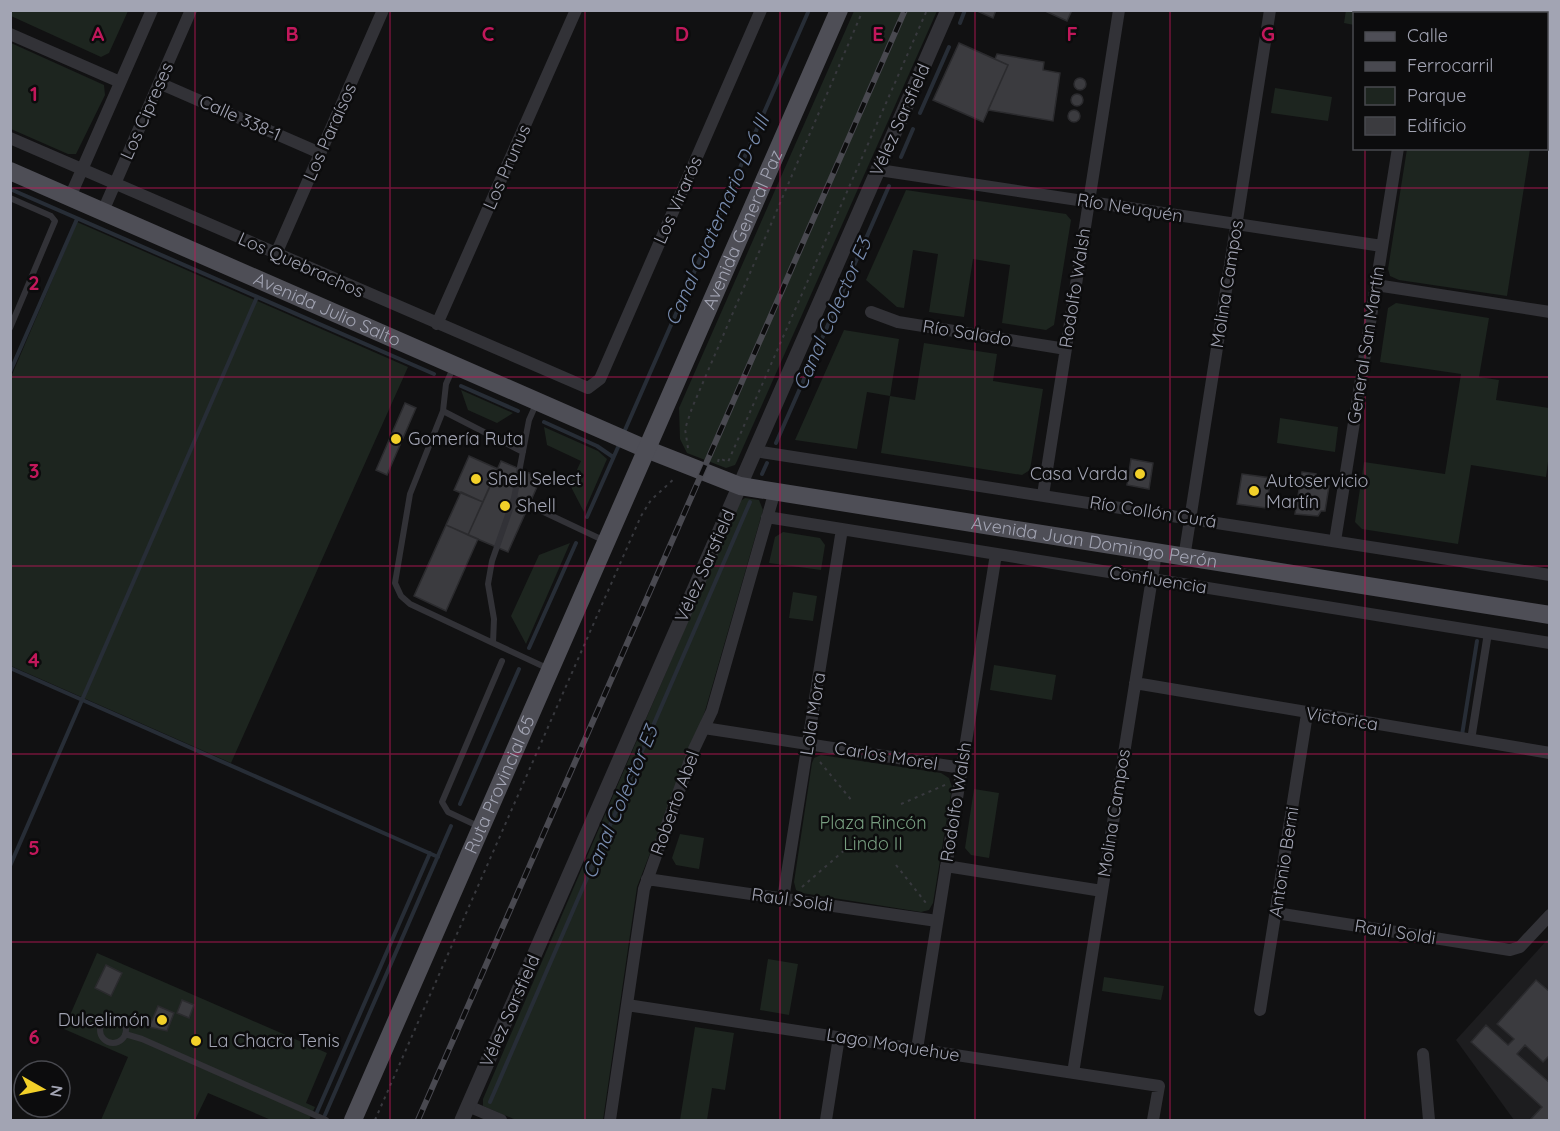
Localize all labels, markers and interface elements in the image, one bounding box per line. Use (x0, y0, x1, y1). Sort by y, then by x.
legend (1353, 12, 1548, 150)
text: A (92, 21, 105, 46)
text: B (285, 21, 299, 46)
text: C (482, 21, 495, 46)
text: D (675, 21, 689, 46)
text: E (872, 21, 884, 46)
text: F (1066, 21, 1078, 46)
text: G (1261, 21, 1275, 46)
text: Calle (1407, 24, 1448, 47)
text: Ferrocarril (1407, 54, 1494, 77)
street label: Los Cipreses (115, 59, 178, 163)
street label: Vélez Sarsfield (864, 60, 935, 180)
street label: Los Paraísos (298, 79, 361, 184)
text: 1 (30, 81, 38, 106)
text: Parque (1407, 84, 1466, 107)
street label: Calle 338-1 (196, 89, 285, 146)
water label: Canal Cuaternario D-6 III (659, 109, 775, 329)
text: Edificio (1407, 114, 1466, 137)
street label: Los Prunus (478, 121, 536, 213)
street label: Avenida General Paz (697, 146, 787, 313)
street label: Los Virarós (648, 152, 707, 247)
street label: Río Neuquén (1075, 188, 1185, 227)
street label: Molina Campos (1205, 218, 1248, 350)
street label: Los Quebrachos (235, 226, 368, 303)
street label: Rodolfo Walsh (1054, 226, 1095, 350)
water label: Canal Colector E3 (787, 232, 877, 394)
street label: General San Martín (1342, 264, 1389, 425)
street label: Avenida Julio Salto (250, 267, 404, 351)
text: 2 (28, 270, 40, 295)
street label: Río Salado (921, 314, 1013, 351)
place label: Gomería Ruta (408, 427, 524, 450)
marker: Gomería Ruta (389, 432, 403, 446)
text: 3 (29, 458, 39, 483)
place label: Casa Varda (1030, 462, 1128, 485)
place label: Shell Select (488, 467, 582, 490)
marker: Casa Varda (1133, 467, 1147, 481)
place label: Autoservicio Martín (1266, 469, 1368, 513)
marker: Shell Select (469, 472, 483, 486)
marker: Autoservicio Martín (1247, 484, 1261, 498)
street label: Río Collón Curá (1088, 490, 1218, 533)
place label: Shell (517, 494, 556, 517)
marker: Shell (498, 499, 512, 513)
street label: Vélez Sarsfield (669, 506, 740, 626)
street label: Avenida Juan Domingo Perón (970, 511, 1219, 573)
street label: Confluencia (1108, 560, 1209, 599)
text: 4 (28, 647, 40, 672)
street label: Lola Mora (795, 671, 830, 757)
street label: Victorica (1304, 701, 1380, 736)
street label: Ruta Provincial 65 (459, 712, 540, 857)
water label: Canal Colector E3 (576, 719, 664, 882)
street label: Carlos Morel (833, 736, 939, 775)
street label: Rodolfo Walsh (935, 740, 976, 864)
street label: Roberto Abel (645, 747, 704, 858)
street label: Molina Campos (1092, 747, 1135, 879)
street label: Antonio Berni (1263, 805, 1304, 919)
park label: Plaza Rincón Lindo II (819, 811, 927, 855)
text: 5 (28, 835, 40, 860)
street label: Raúl Soldi (750, 882, 834, 917)
street label: Raúl Soldi (1353, 914, 1437, 949)
street label: Vélez Sarsfield (474, 951, 545, 1071)
place label: Dulcelimón (58, 1008, 150, 1031)
marker: Dulcelimón (155, 1013, 169, 1027)
street label: Lago Moquehue (825, 1023, 961, 1066)
text: 6 (28, 1024, 40, 1049)
place label: La Chacra Tenis (208, 1029, 340, 1052)
marker: La Chacra Tenis (189, 1034, 203, 1048)
north arrow (12, 1059, 72, 1119)
text: N (46, 1084, 68, 1099)

